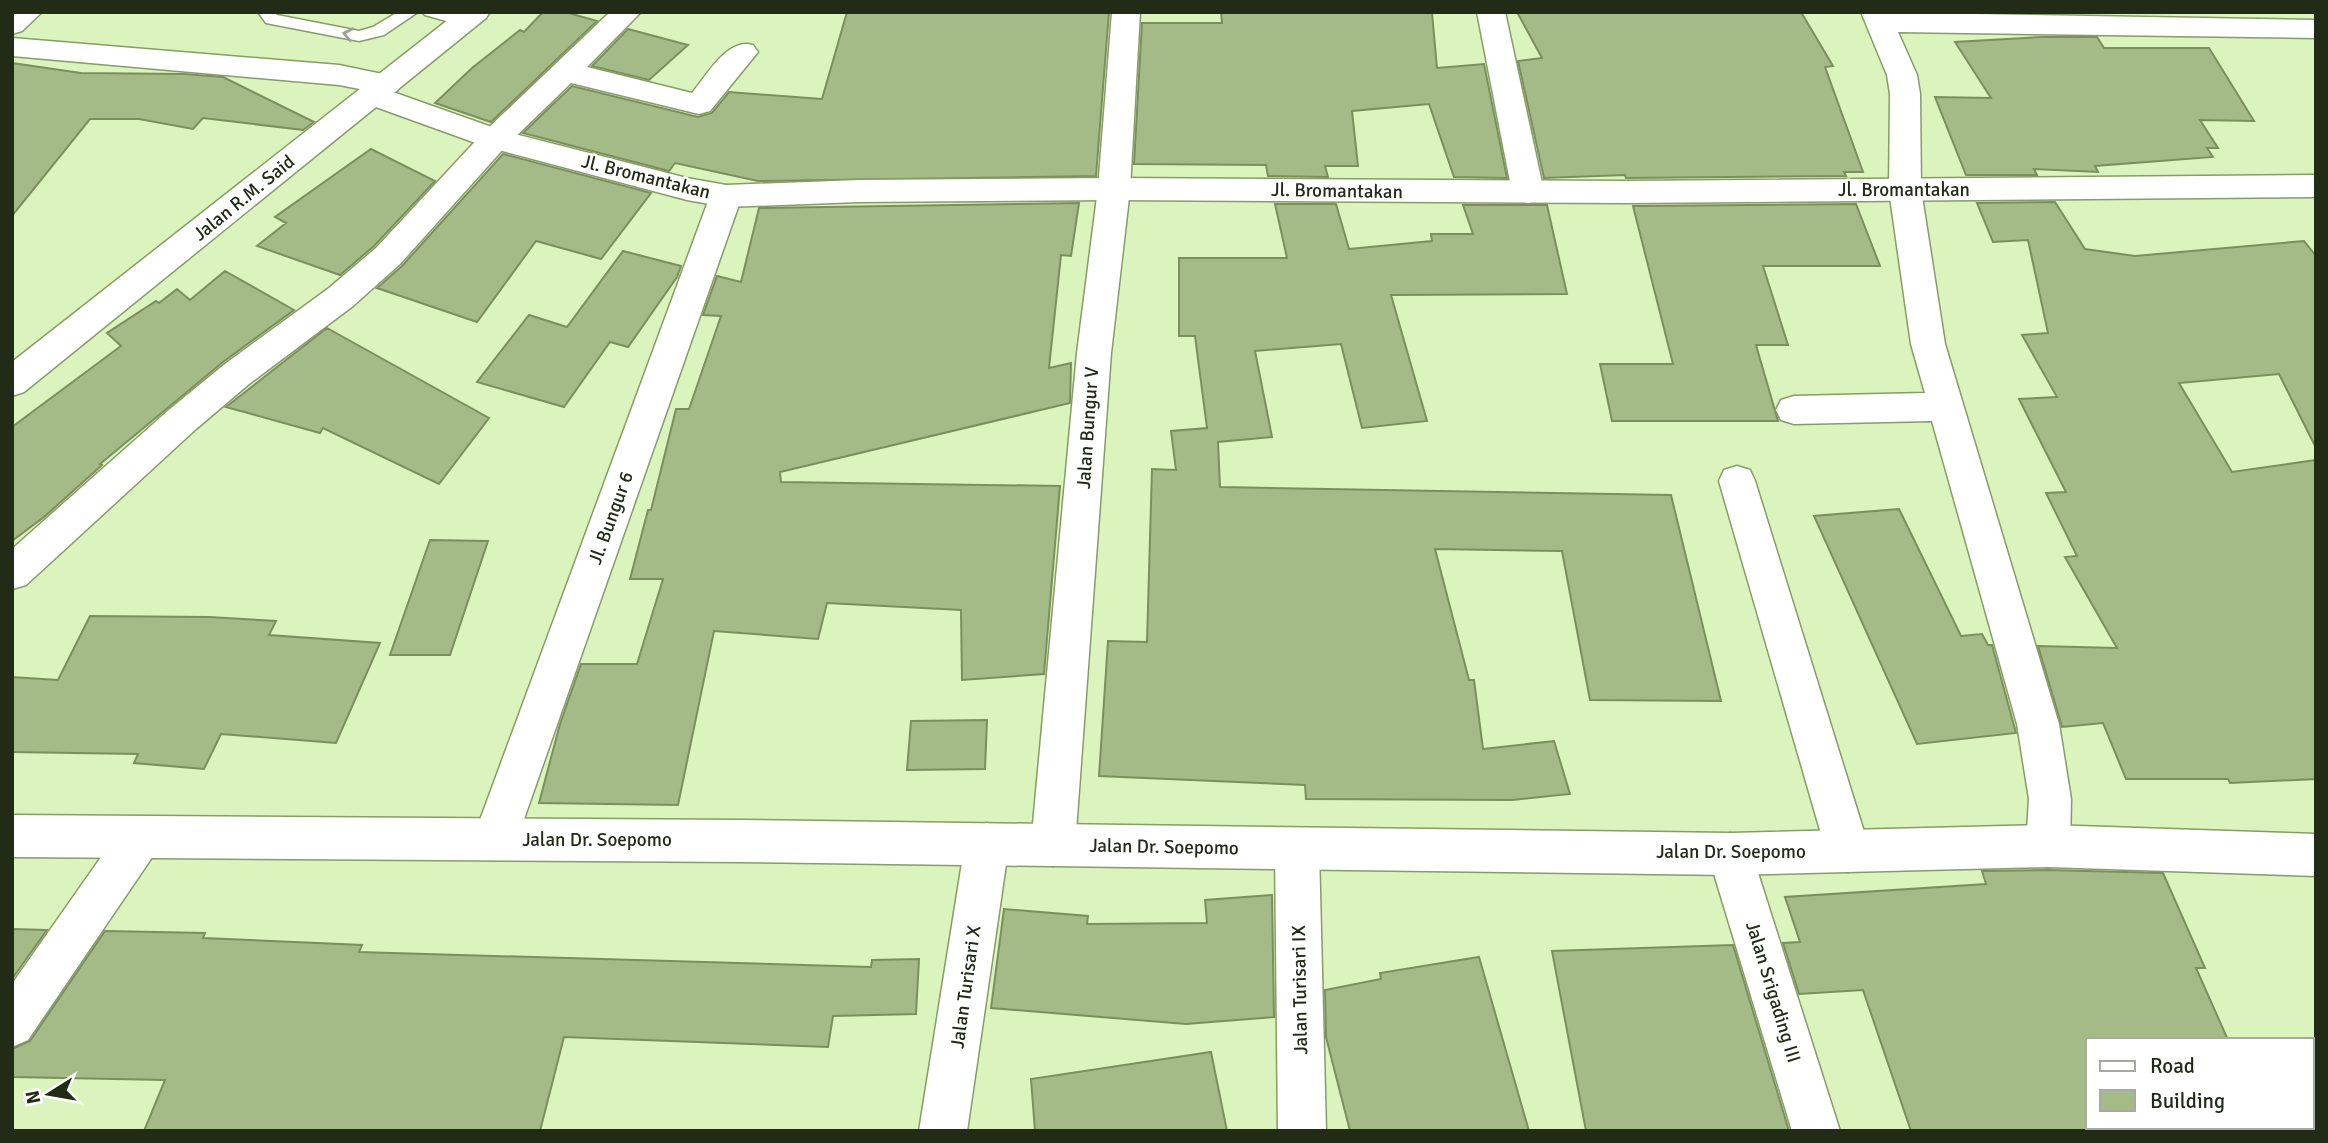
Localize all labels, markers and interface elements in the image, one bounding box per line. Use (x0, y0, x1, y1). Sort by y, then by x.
one-way arrow (342, 27, 354, 42)
street label: Jl. Bromantakan (579, 149, 713, 205)
street label: Jalan R.M. Said (188, 150, 300, 246)
street label: Jl. Bromantakan (1271, 178, 1403, 204)
street label: Jl. Bromantakan (1838, 178, 1970, 202)
street label: Jalan Bungur V (1072, 366, 1104, 490)
street label: Jl. Bungur 6 (583, 468, 639, 568)
street label: Jalan Dr. Soepomo (522, 828, 672, 852)
street label: Jalan Dr. Soepomo (1089, 834, 1239, 860)
street label: Jalan Dr. Soepomo (1656, 840, 1806, 864)
street label: Jalan Srigading III (1740, 918, 1806, 1066)
street label: Jalan Turisari X (946, 924, 986, 1050)
street label: Jalan Turisari IX (1287, 925, 1313, 1055)
legend (2086, 1038, 2314, 1129)
text: Road (2150, 1053, 2195, 1079)
north arrow (14, 1059, 84, 1129)
text: N (20, 1088, 46, 1106)
text: Building (2150, 1088, 2225, 1114)

